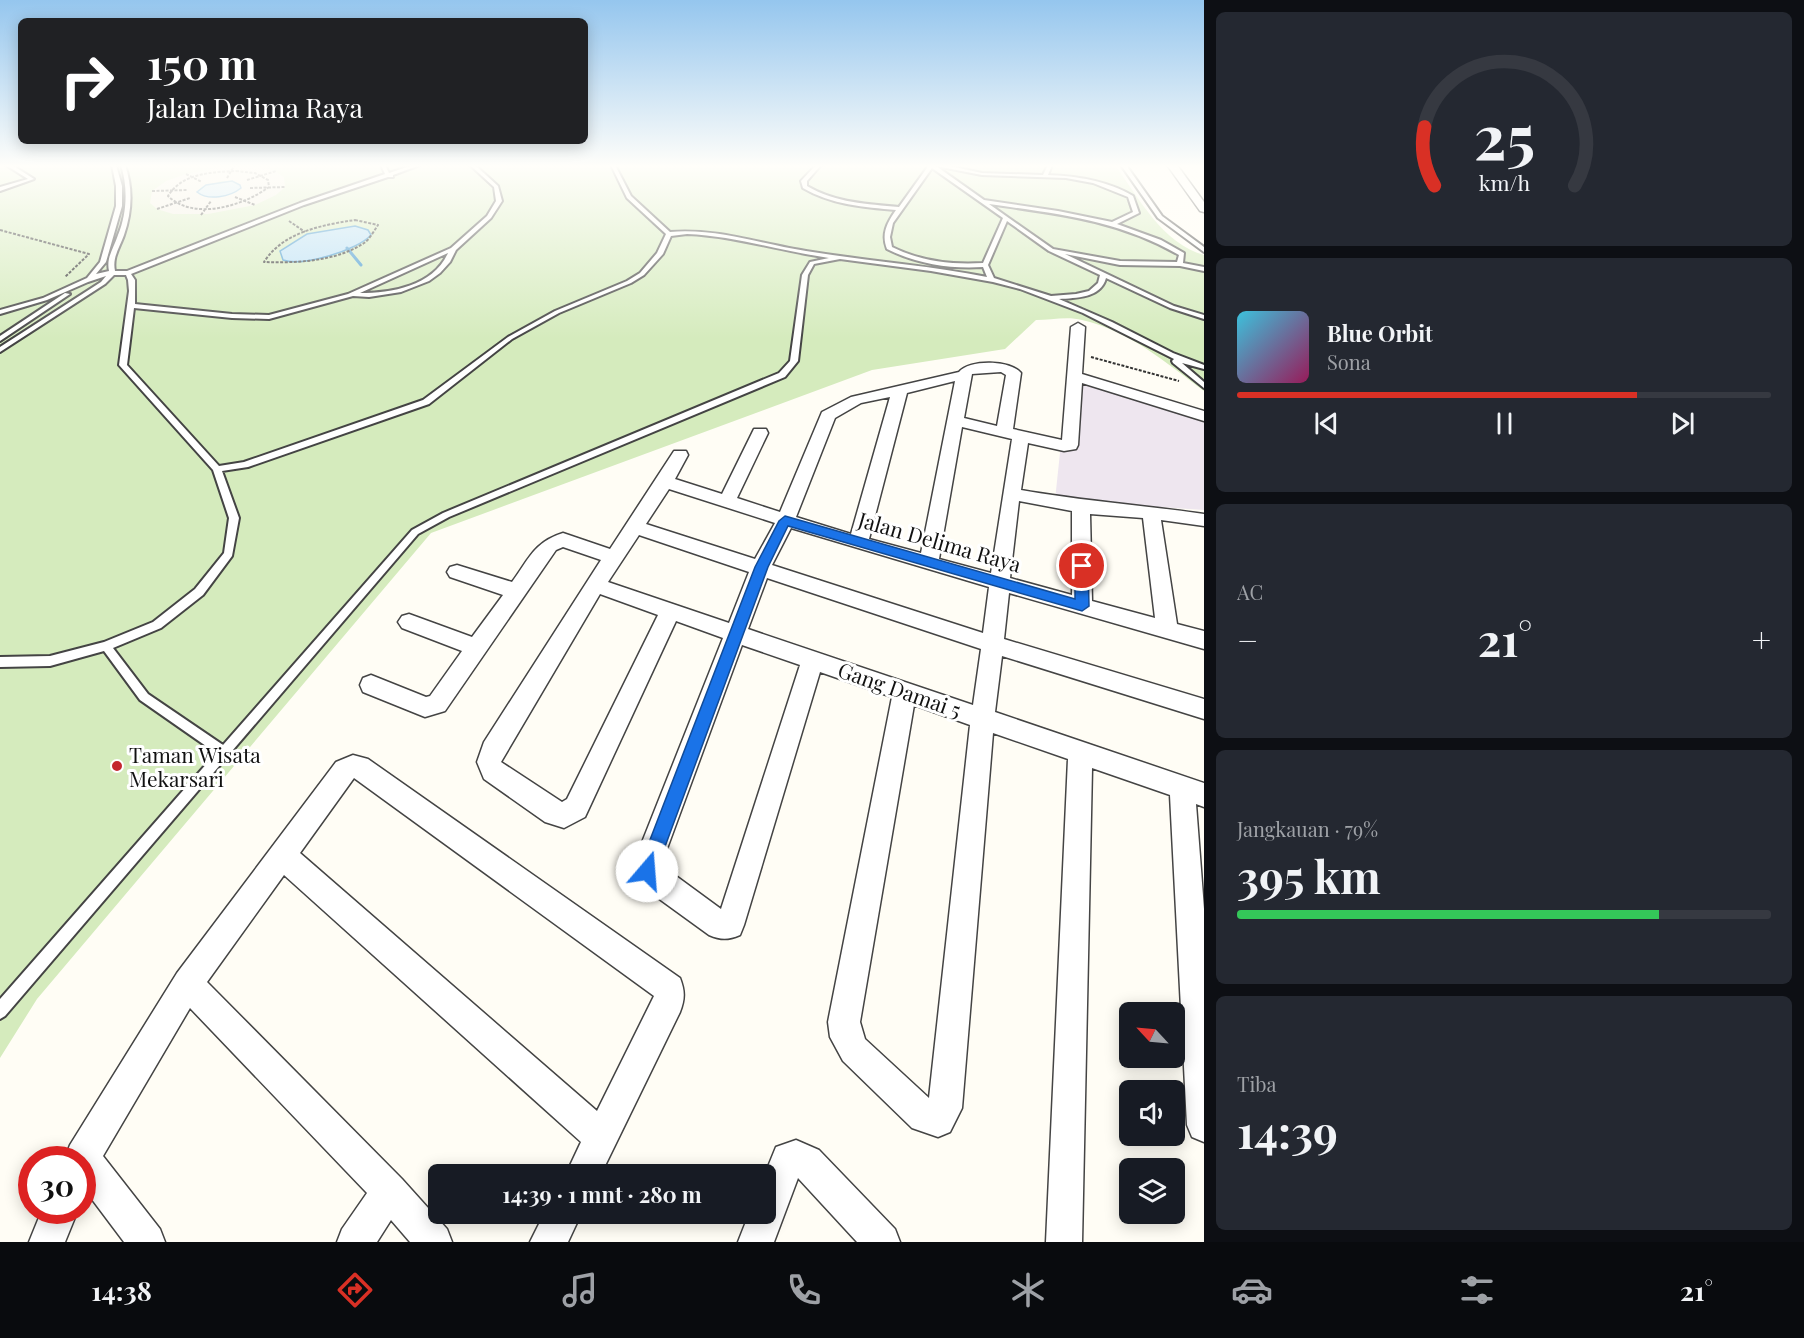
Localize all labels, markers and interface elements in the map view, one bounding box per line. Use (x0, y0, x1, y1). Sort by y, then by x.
text: 150 m (147, 35, 257, 91)
icon: right (48, 42, 126, 120)
text: Jalan Delima Raya (147, 89, 363, 125)
text: 25 (1473, 92, 1535, 176)
text: km/h (1478, 168, 1530, 196)
text: Blue Orbit (1327, 318, 1433, 348)
text: Sona (1327, 348, 1371, 375)
icon: previous (1310, 407, 1343, 440)
icon: pause (1488, 407, 1521, 440)
icon: next (1666, 407, 1699, 440)
street label: Jalan Delima Raya (854, 504, 1025, 578)
pin (1056, 540, 1107, 591)
icon: arrive (1065, 549, 1098, 582)
text: AC (1237, 578, 1263, 605)
text: 21° (1478, 608, 1532, 668)
text: − (1237, 617, 1258, 661)
text: + (1752, 617, 1771, 661)
street label: Gang Damai 5 (835, 655, 965, 723)
place label: Taman Wisata Mekarsari (129, 740, 261, 792)
marker: Taman Wisata Mekarsari (110, 759, 124, 773)
text: Jangkauan · 79% (1237, 815, 1378, 842)
position arrow (615, 839, 679, 903)
text: 395 km (1237, 845, 1381, 905)
north arrow (1119, 1002, 1185, 1068)
map controls (1119, 1002, 1185, 1224)
text: Tiba (1237, 1070, 1277, 1097)
button: sound (1119, 1080, 1185, 1146)
text: 14:39 (1237, 1100, 1338, 1160)
speed limit sign: 30 (18, 1146, 96, 1224)
button: layers (1119, 1158, 1185, 1224)
text: 14:39 · 1 mnt · 280 m (502, 1179, 702, 1209)
icon: directions (334, 1269, 376, 1311)
icon: music (559, 1269, 601, 1311)
icon: phone (783, 1269, 825, 1311)
icon: climate (1007, 1269, 1049, 1311)
icon: car (1231, 1269, 1273, 1311)
icon: filters (1456, 1269, 1498, 1311)
text: 14:38 (91, 1272, 152, 1308)
text: 21° (1680, 1272, 1713, 1308)

